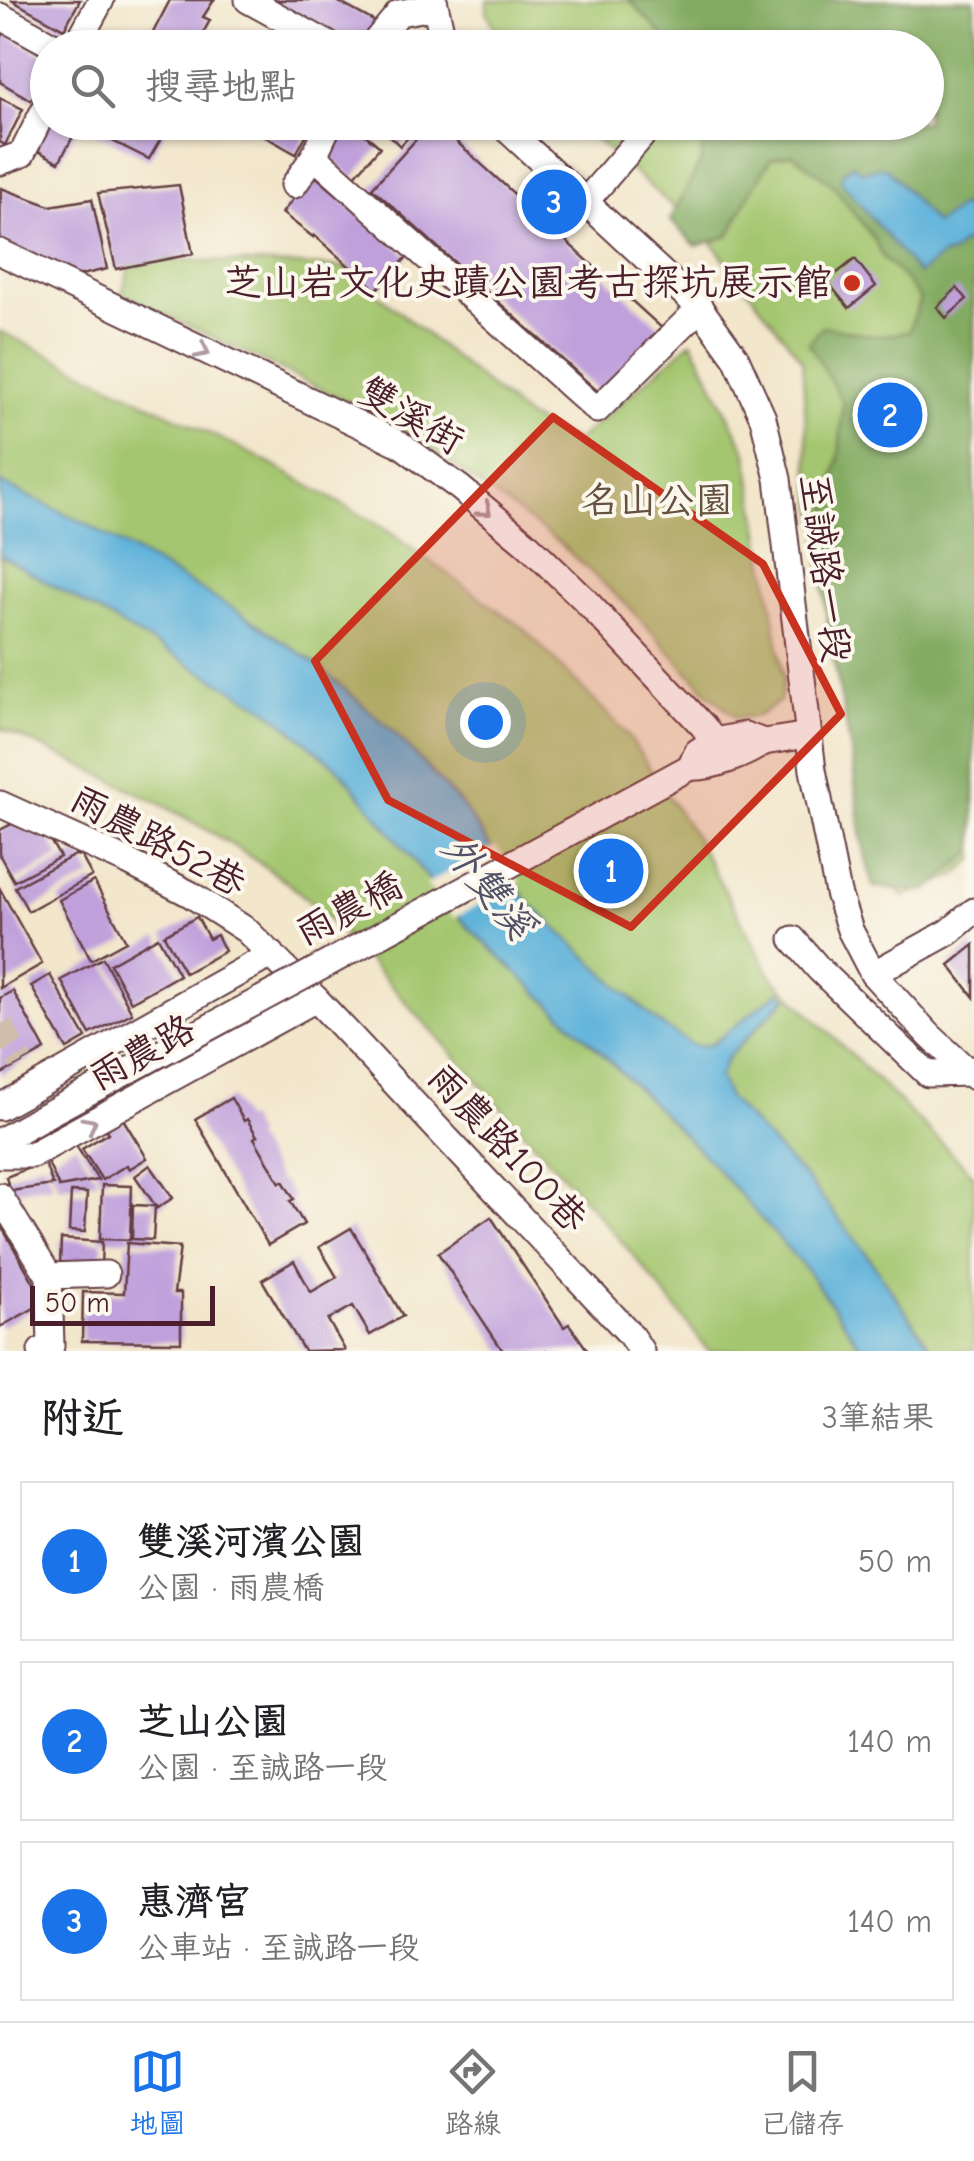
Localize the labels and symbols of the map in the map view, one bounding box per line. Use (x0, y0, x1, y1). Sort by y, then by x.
pin: 3 (522, 164, 586, 240)
place label: 芝山岩文化史蹟公園考古探坑展示館 (224, 261, 832, 305)
marker: 芝山岩文化史蹟公園考古探坑展示館 (841, 272, 863, 294)
one-way arrow (193, 339, 211, 358)
street label: 雙溪街 (351, 368, 471, 464)
pin: 2 (858, 378, 922, 452)
street label: 至誠路一段 (792, 471, 858, 665)
park label: 名山公園 (581, 479, 733, 523)
one-way arrow (474, 498, 492, 516)
your location (460, 697, 511, 748)
street label: 雨農路52巷 (63, 776, 253, 906)
water label: 外雙溪 (432, 826, 545, 950)
pin: 1 (578, 834, 644, 908)
street label: 雨農橋 (288, 863, 410, 955)
street label: 雨農路 (81, 1006, 203, 1100)
street label: 雨農路100巷 (418, 1055, 596, 1241)
one-way arrow (79, 1117, 97, 1137)
scale bar (30, 1281, 215, 1326)

